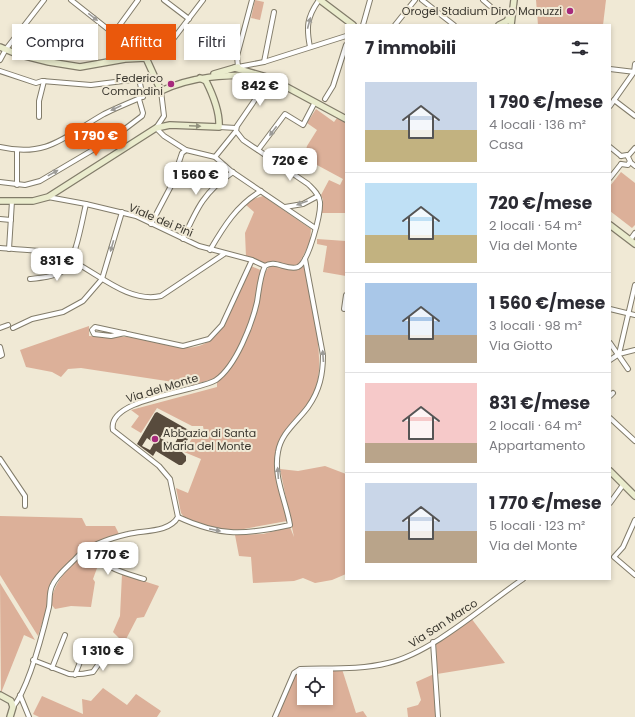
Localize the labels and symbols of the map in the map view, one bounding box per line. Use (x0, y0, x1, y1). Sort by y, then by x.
place label: Orogel Stadium Dino Manuzzi (402, 3, 562, 19)
marker: Orogel Stadium Dino Manuzzi (565, 6, 575, 16)
one-way arrow (87, 12, 98, 21)
one-way arrow (306, 16, 312, 28)
place label: Federico Comandini (102, 70, 163, 99)
pin: 842 € (232, 73, 288, 107)
marker: Federico Comandini (166, 79, 176, 89)
one-way arrow (110, 105, 121, 111)
pin: 1 790 € (59, 123, 133, 157)
one-way arrow (189, 123, 202, 129)
one-way arrow (268, 125, 277, 136)
pin: 720 € (262, 148, 318, 182)
pin: 1 560 € (159, 162, 233, 196)
one-way arrow (48, 170, 59, 177)
street label: Viale dei Pini (126, 199, 196, 241)
one-way arrow (296, 201, 308, 207)
one-way arrow (109, 240, 115, 252)
pin: 831 € (29, 248, 85, 282)
one-way arrow (319, 350, 326, 362)
street label: Via del Monte (124, 369, 200, 407)
place label: Abbazia di Santa Maria del Monte (163, 425, 256, 454)
marker: Abbazia di Santa Maria del Monte (150, 434, 160, 444)
one-way arrow (275, 467, 282, 479)
one-way arrow (208, 527, 221, 533)
pin: 1 770 € (71, 542, 145, 576)
street label: Via San Marco (405, 595, 481, 651)
pin: 1 310 € (66, 638, 140, 672)

